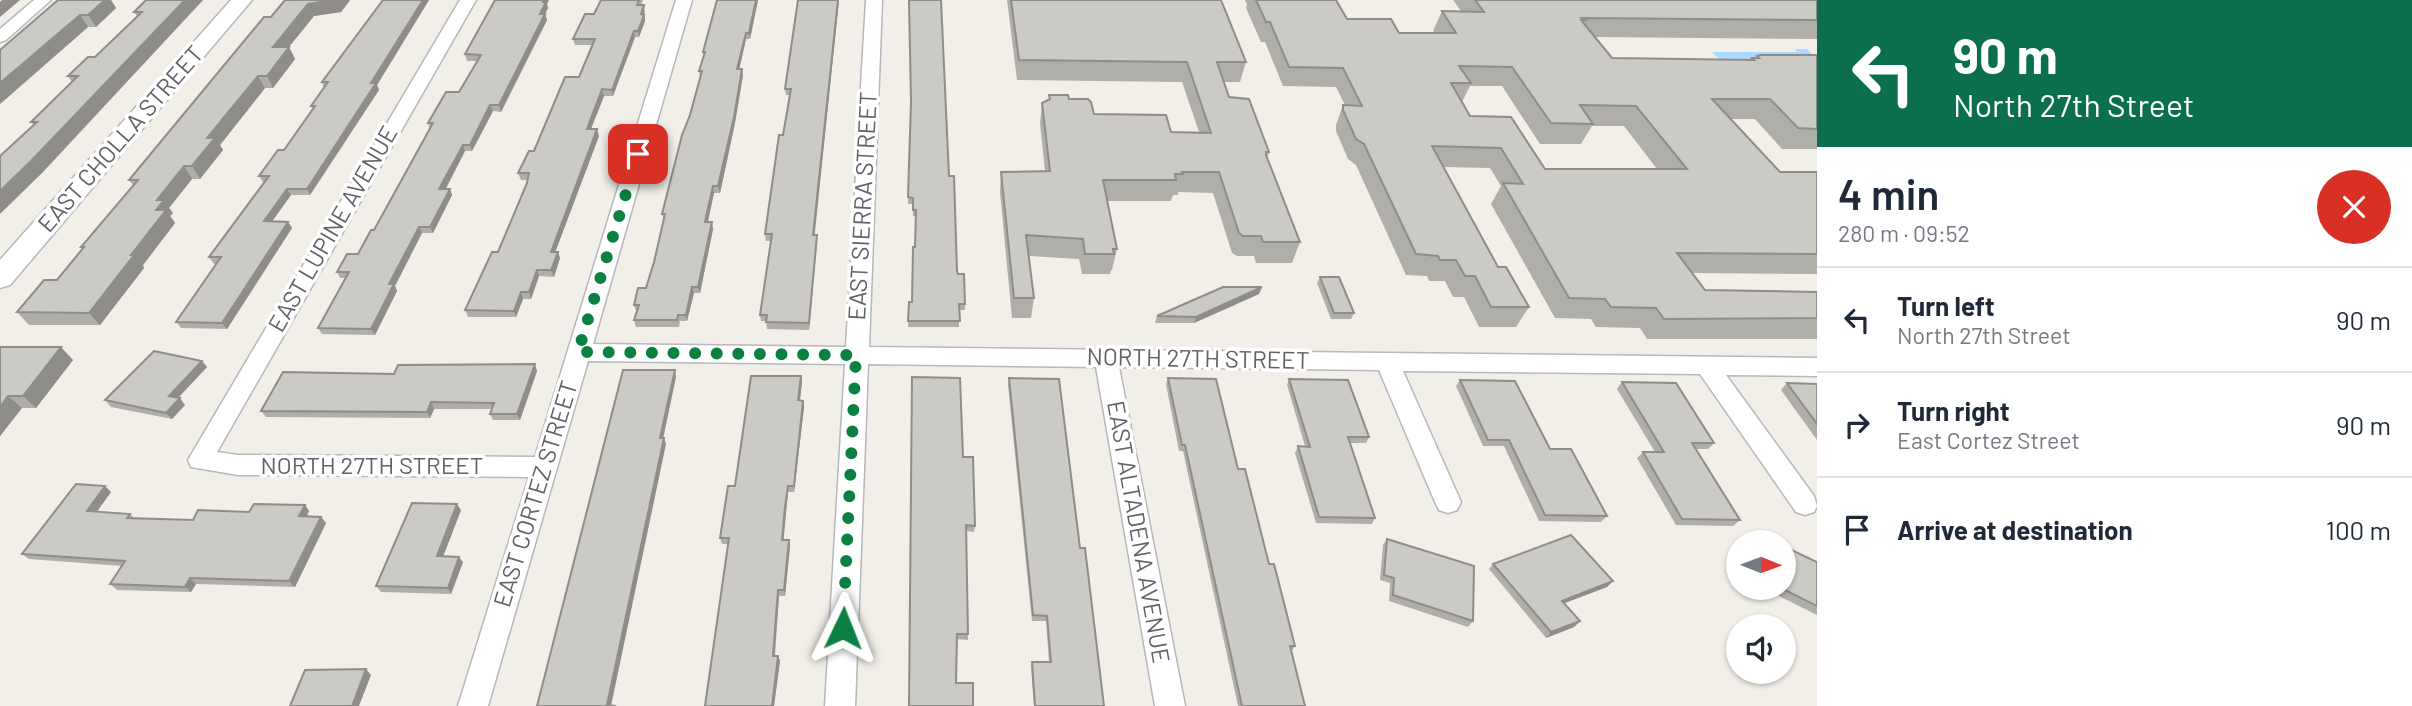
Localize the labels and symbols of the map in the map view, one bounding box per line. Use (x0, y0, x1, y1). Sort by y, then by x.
street label: EAST CHOLLA STREET (31, 39, 209, 237)
street label: EAST SIERRA STREET (841, 91, 882, 321)
street label: EAST LUPINE AVENUE (261, 120, 403, 336)
pin (608, 124, 668, 184)
street label: NORTH 27TH STREET (1086, 341, 1310, 374)
street label: EAST CORTEZ STREET (486, 377, 583, 610)
street label: EAST ALTADENA AVENUE (1102, 398, 1177, 665)
street label: NORTH 27TH STREET (261, 450, 483, 479)
north arrow (1726, 530, 1796, 600)
position arrow (806, 591, 880, 665)

